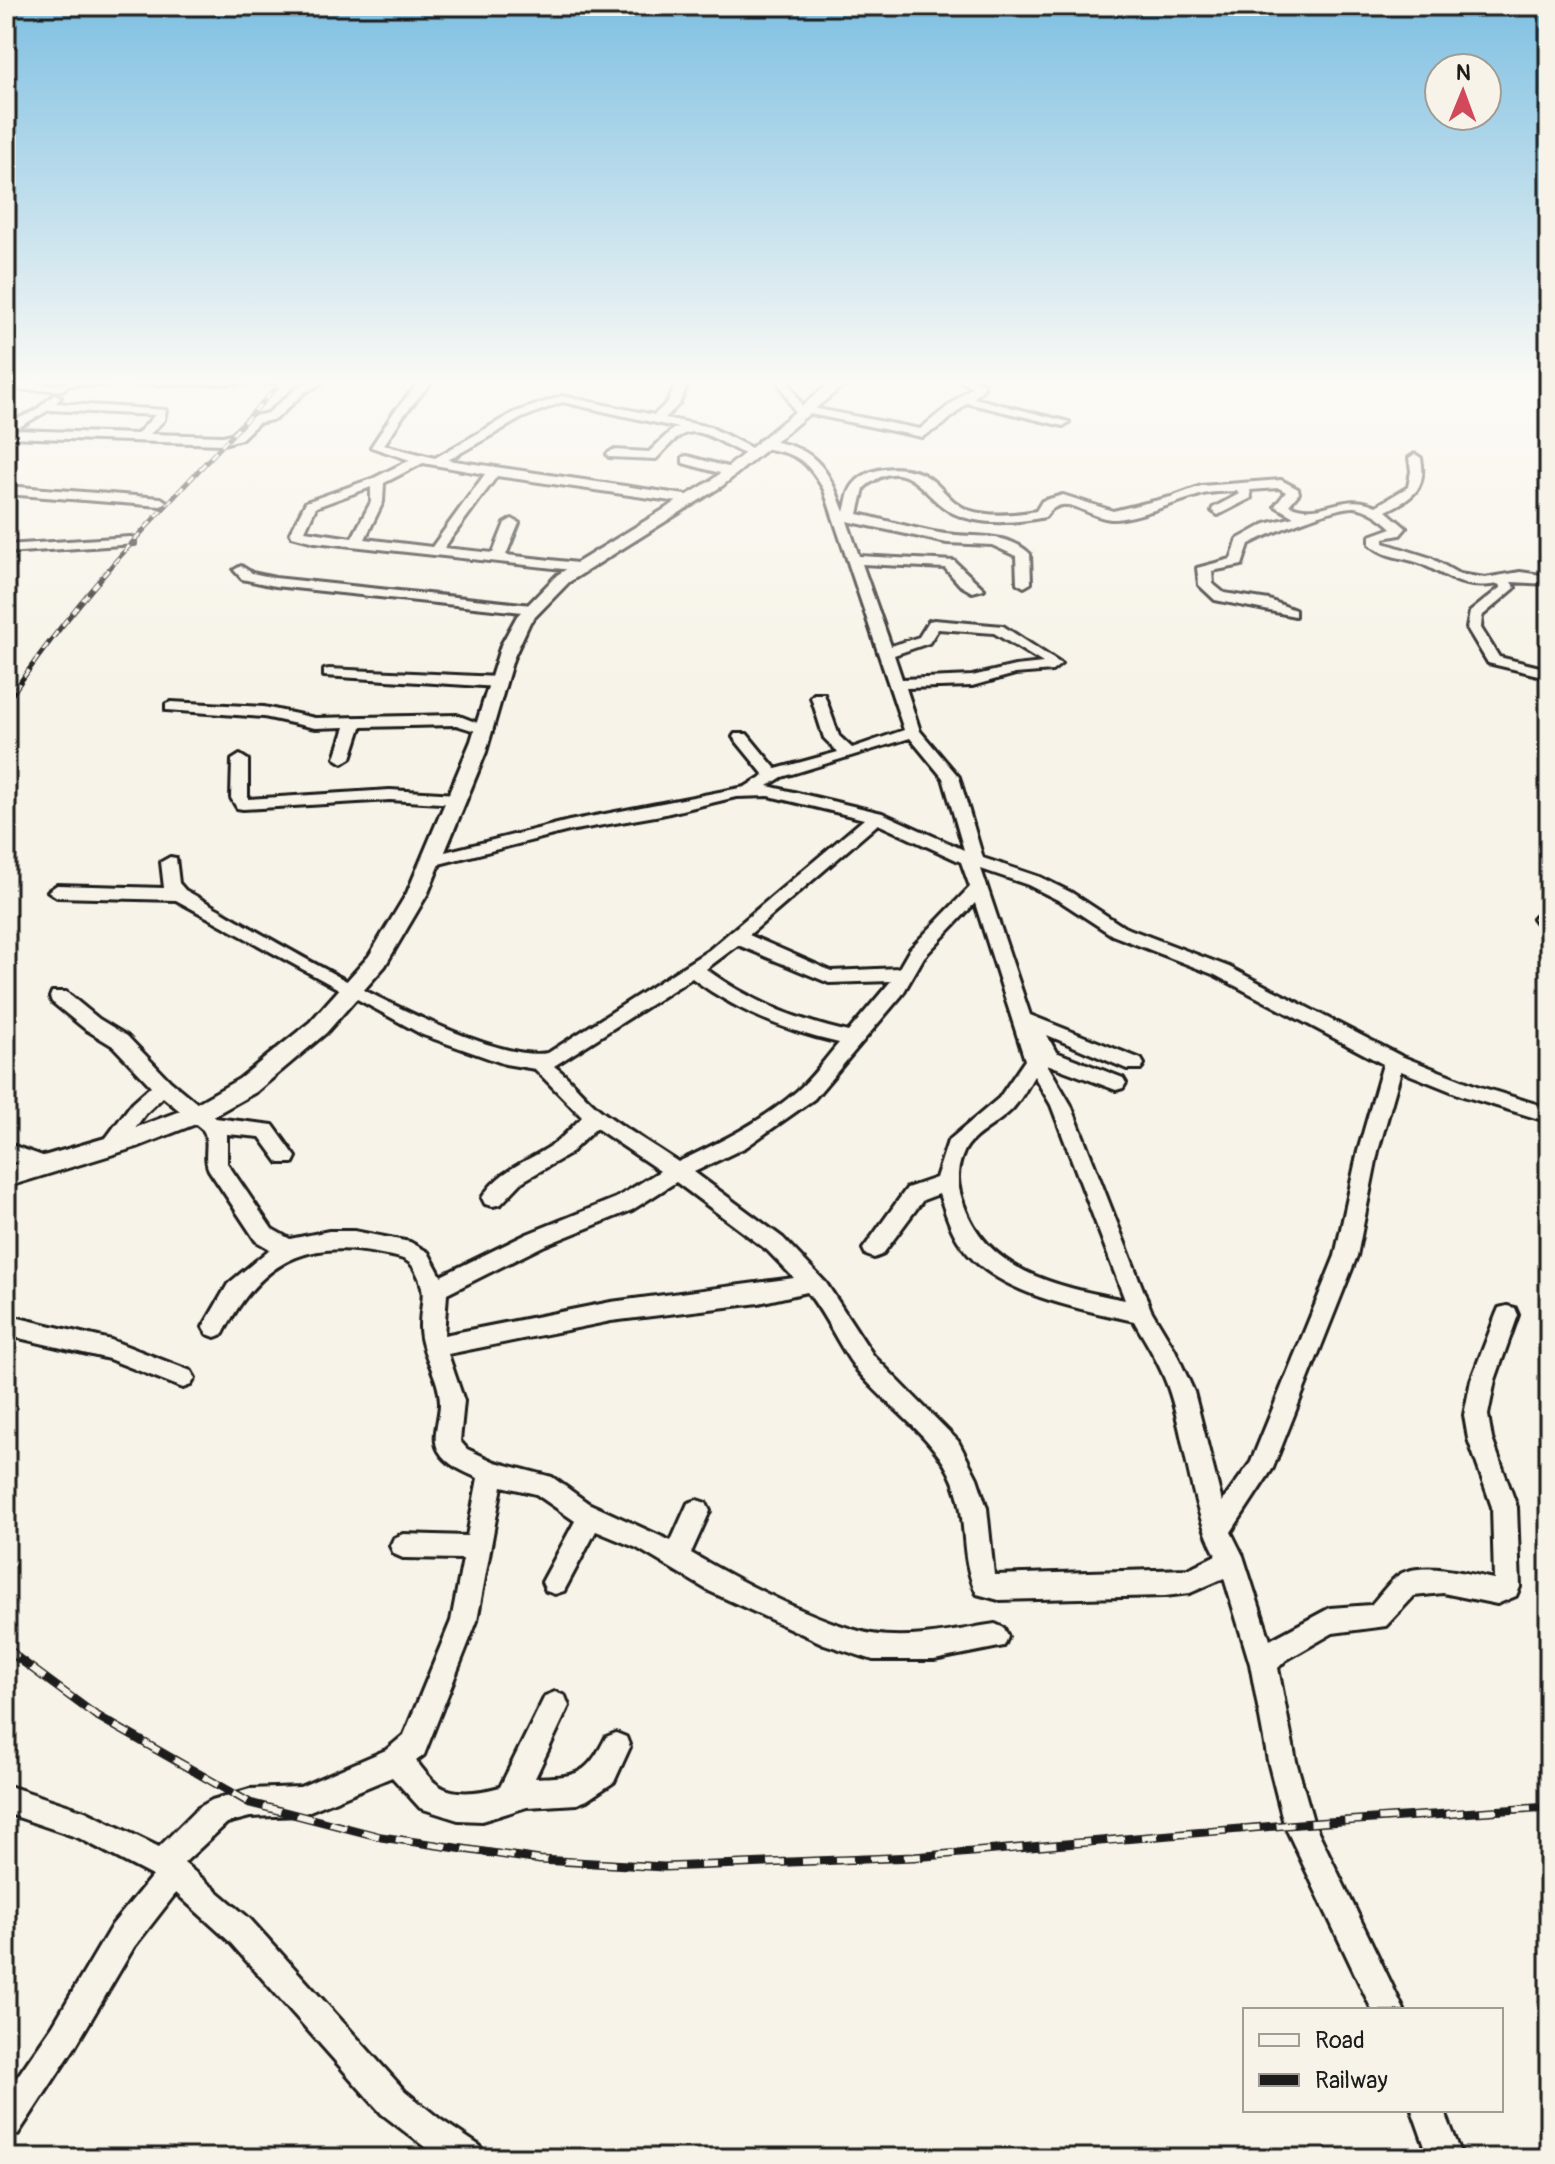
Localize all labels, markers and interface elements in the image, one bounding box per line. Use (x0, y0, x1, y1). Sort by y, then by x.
north arrow (1423, 52, 1503, 132)
text: N (1456, 59, 1471, 87)
legend (1243, 2008, 1503, 2112)
text: Road (1315, 2026, 1365, 2055)
text: Railway (1315, 2066, 1388, 2095)

